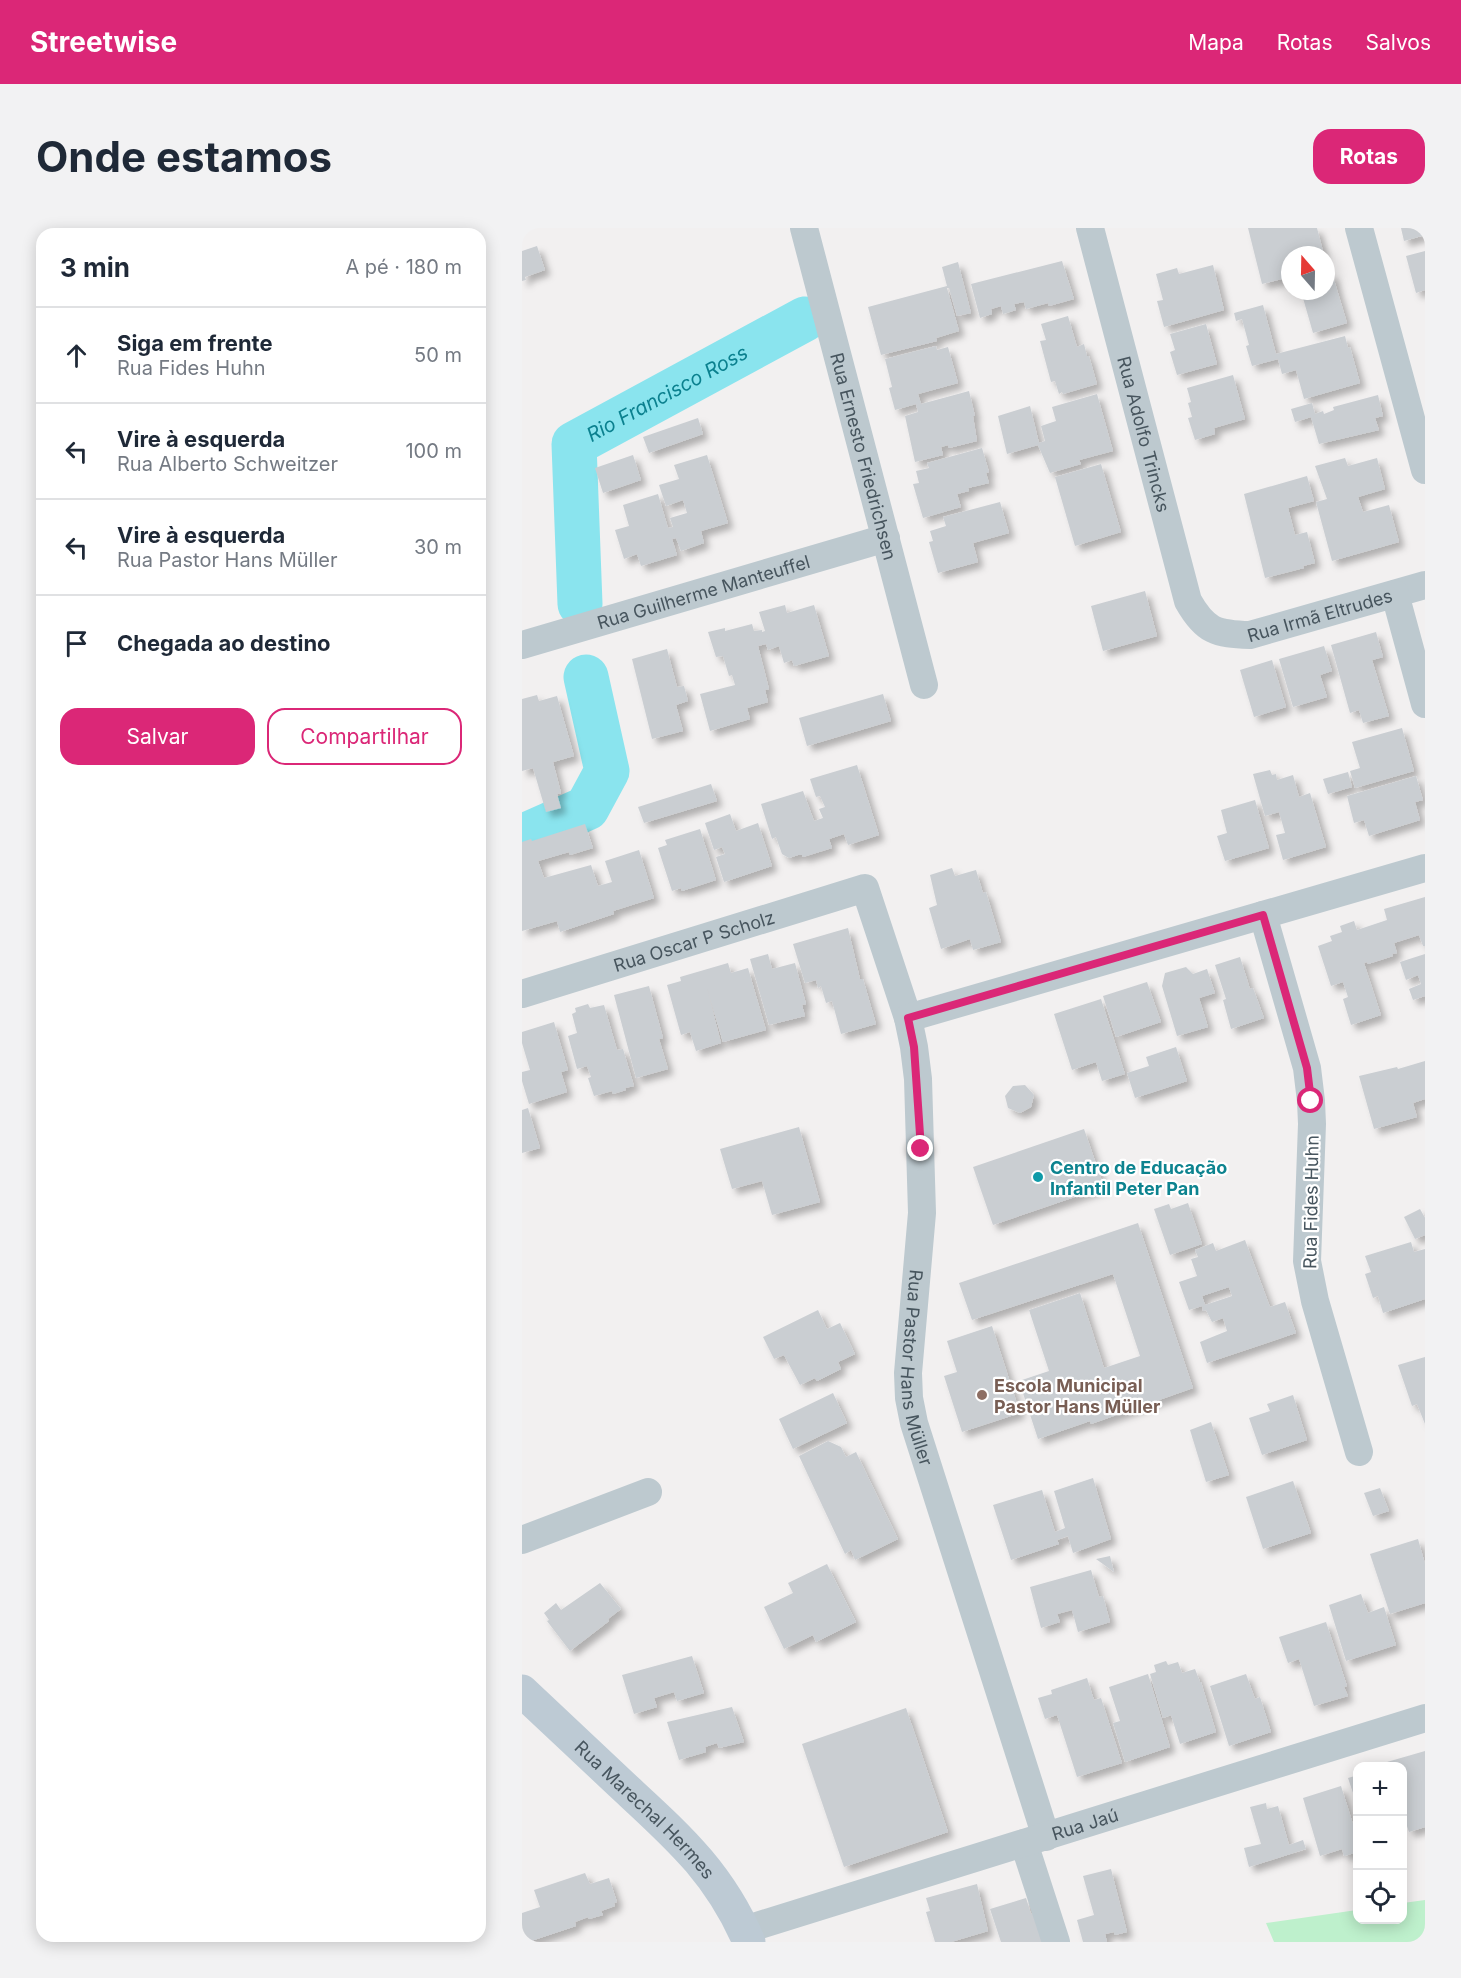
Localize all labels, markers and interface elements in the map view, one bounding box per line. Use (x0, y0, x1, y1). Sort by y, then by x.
text: Streetwise (30, 25, 177, 59)
text: Mapa (1188, 30, 1244, 55)
text: Rotas (1277, 30, 1332, 55)
text: Salvos (1365, 30, 1431, 55)
button: Rotas (1313, 129, 1425, 184)
text: Onde estamos (36, 131, 332, 182)
north arrow (1281, 246, 1335, 300)
text: 3 min (60, 252, 130, 283)
text: A pé · 180 m (345, 255, 462, 279)
text: Siga em frente (117, 330, 273, 356)
icon: ahead (60, 339, 93, 372)
water label: Rio Francisco Ross (582, 340, 752, 447)
text: 50 m (414, 343, 462, 367)
street label: Rua Ernesto Friedrichsen (827, 350, 901, 562)
street label: Rua Adolfo Trincks (1114, 354, 1175, 514)
text: Rua Fides Huhn (117, 356, 266, 380)
text: Vire à esquerda (117, 426, 285, 452)
icon: left (60, 435, 93, 468)
text: 100 m (405, 439, 462, 463)
text: Rua Alberto Schweitzer (117, 452, 338, 476)
text: Vire à esquerda (117, 522, 285, 548)
icon: left (60, 531, 93, 564)
text: 30 m (414, 535, 462, 559)
text: Rua Pastor Hans Müller (117, 548, 337, 572)
street label: Rua Guilherme Manteuffel (595, 551, 812, 633)
street label: Rua Irmã Eltrudes (1245, 584, 1395, 646)
icon: arrive (60, 627, 93, 660)
text: Chegada ao destino (117, 630, 331, 656)
button: Salvar (60, 708, 255, 765)
button: Compartilhar (267, 708, 462, 765)
street label: Rua Oscar P Scholz (611, 906, 777, 976)
route start (1297, 1087, 1323, 1113)
route end (907, 1135, 933, 1161)
street label: Rua Fides Huhn (1299, 1135, 1323, 1269)
place label: Centro de Educação Infantil Peter Pan (1050, 1157, 1227, 1199)
marker: Centro de Educação Infantil Peter Pan (1031, 1170, 1045, 1184)
street label: Rua Pastor Hans Müller (897, 1269, 938, 1469)
place label: Escola Municipal Pastor Hans Müller (994, 1375, 1160, 1417)
marker: Escola Municipal Pastor Hans Müller (975, 1388, 989, 1402)
street label: Rua Marechal Hermes (571, 1736, 719, 1883)
map controls (1353, 1762, 1407, 1924)
button: + (1353, 1762, 1407, 1816)
street label: Rua Jaú (1049, 1804, 1121, 1844)
button: − (1353, 1816, 1407, 1870)
button: locate (1353, 1870, 1407, 1924)

